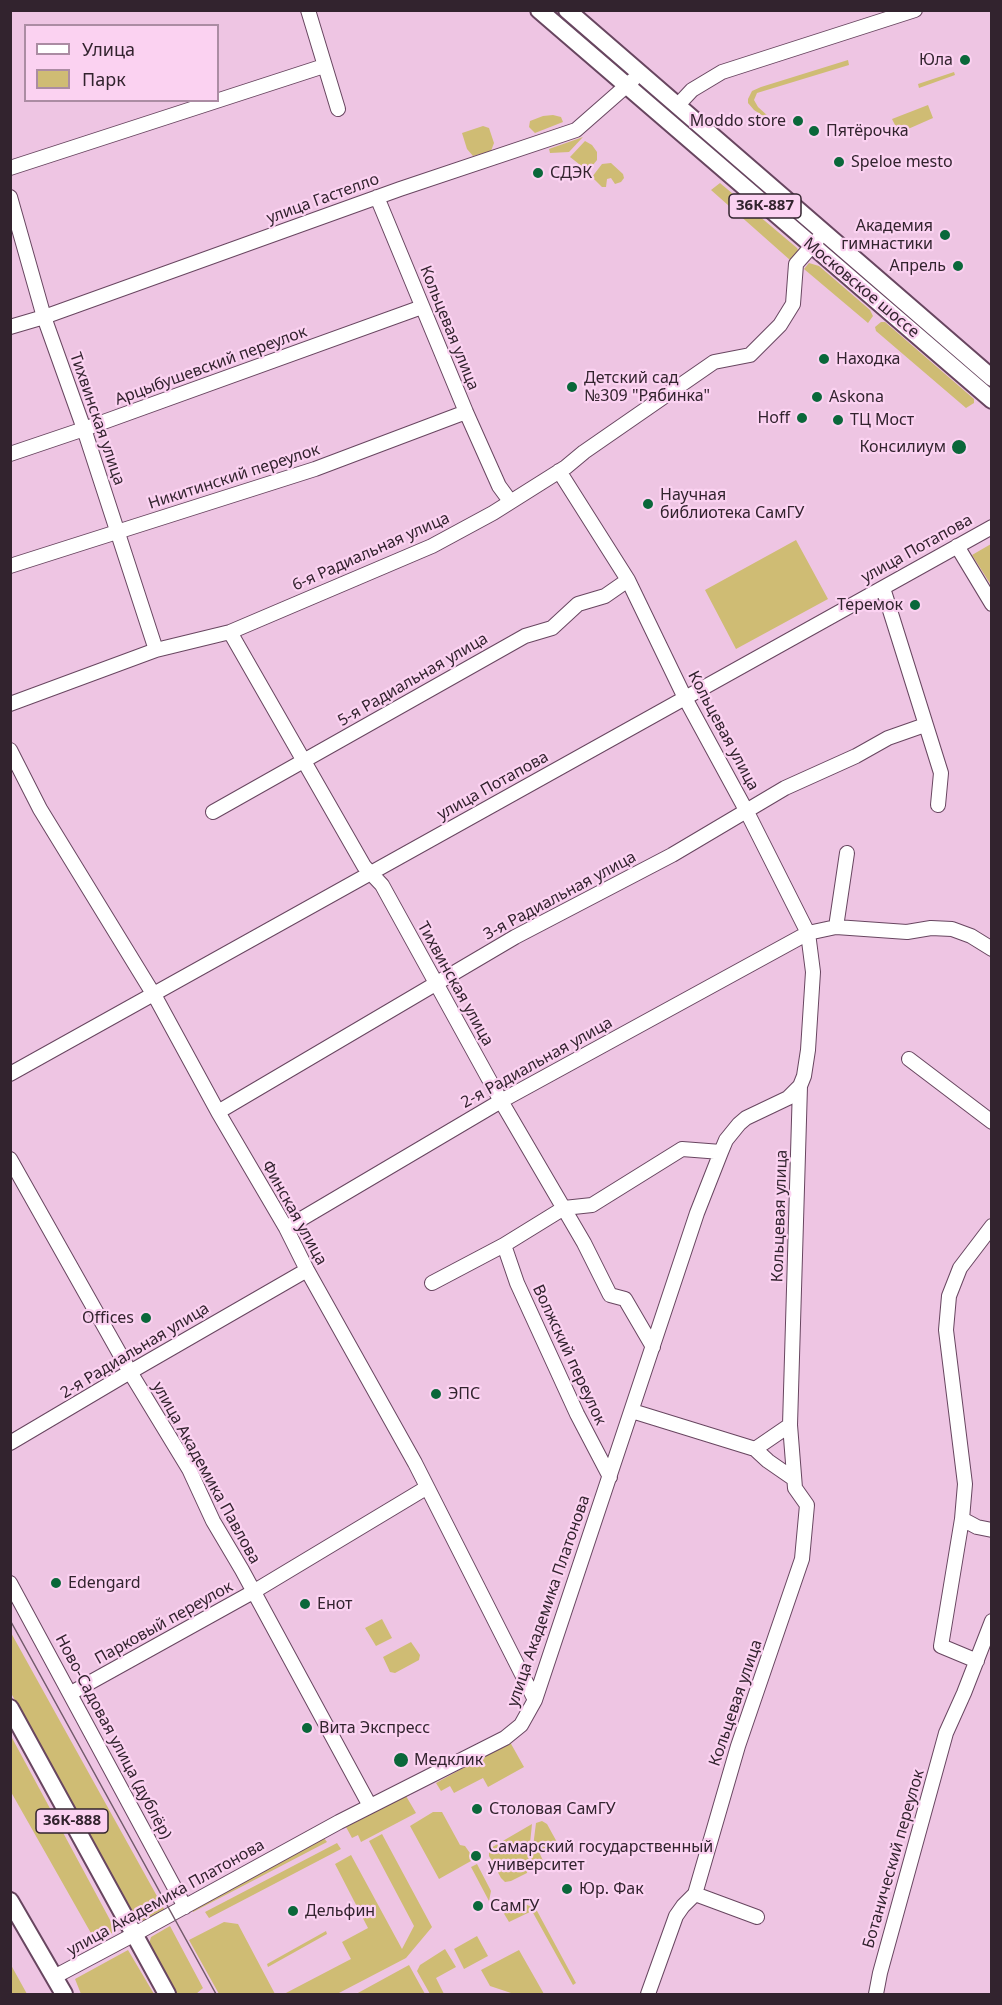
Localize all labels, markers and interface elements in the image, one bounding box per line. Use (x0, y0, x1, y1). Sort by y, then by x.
legend (24, 24, 219, 102)
text: Улица (82, 37, 135, 61)
place label: Юла (919, 50, 953, 70)
marker: Юла (958, 53, 972, 67)
text: Парк (82, 67, 126, 91)
place label: Moddo store (690, 111, 786, 131)
marker: Moddo store (791, 114, 805, 128)
place label: Пятёрочка (826, 121, 909, 141)
marker: Пятёрочка (807, 124, 821, 138)
place label: Speloe mesto (851, 152, 953, 172)
marker: Speloe mesto (832, 155, 846, 169)
place label: СДЭК (550, 163, 592, 183)
marker: СДЭК (531, 166, 545, 180)
street label: улица Гастелло (264, 170, 382, 228)
road number: 36К-887 (729, 194, 801, 218)
place label: Академия гимнастики (841, 216, 933, 254)
marker: Академия гимнастики (938, 228, 952, 242)
street label: Московское шоссе (799, 234, 923, 342)
place label: Апрель (889, 256, 946, 276)
marker: Апрель (951, 259, 965, 273)
street label: Кольцевая улица (415, 263, 483, 393)
street label: Арцыбушевский переулок (112, 322, 310, 410)
place label: Находка (836, 349, 900, 369)
street label: Тихвинская улица (65, 350, 129, 488)
marker: Находка (817, 352, 831, 366)
place label: Детский сад №309 "Рябинка" (584, 368, 710, 406)
marker: Детский сад №309 "Рябинка" (565, 380, 579, 394)
place label: Askona (829, 387, 884, 407)
marker: Askona (810, 390, 824, 404)
place label: Hoff (757, 408, 790, 428)
place label: ТЦ Мост (850, 410, 914, 430)
marker: Hoff (795, 411, 809, 425)
marker: ТЦ Мост (831, 413, 845, 427)
place label: Консилиум (859, 437, 946, 457)
marker: Консилиум (950, 438, 968, 456)
street label: Никитинский переулок (146, 440, 322, 514)
place label: Научная библиотека СамГУ (660, 485, 804, 523)
marker: Научная библиотека СамГУ (641, 497, 655, 511)
street label: 6-я Радиальная улица (289, 509, 453, 595)
street label: улица Потапова (858, 511, 976, 587)
place label: Теремок (837, 595, 903, 615)
marker: Теремок (908, 598, 922, 612)
street label: 5-я Радиальная улица (335, 629, 491, 731)
street label: Кольцевая улица (683, 668, 763, 794)
street label: улица Потапова (434, 748, 552, 824)
street label: 3-я Радиальная улица (480, 848, 640, 944)
street label: Тихвинская улица (413, 919, 497, 1049)
street label: 2-я Радиальная улица (458, 1013, 616, 1113)
street label: Кольцевая улица (768, 1149, 792, 1283)
street label: Финская улица (257, 1157, 331, 1269)
street label: Волжский переулок (528, 1282, 610, 1428)
street label: 2-я Радиальная улица (57, 1299, 213, 1403)
place label: Offices (82, 1308, 134, 1328)
marker: Offices (139, 1311, 153, 1325)
street label: улица Академика Павлова (148, 1379, 264, 1567)
place label: ЭПС (448, 1384, 480, 1404)
marker: ЭПС (429, 1387, 443, 1401)
street label: улица Академика Платонова (504, 1493, 594, 1709)
place label: Edengard (68, 1573, 141, 1593)
marker: Edengard (49, 1576, 63, 1590)
street label: Парковый переулок (92, 1577, 236, 1669)
place label: Енот (317, 1594, 353, 1614)
marker: Енот (298, 1597, 312, 1611)
street label: Ново-Садовая улица (дублёр) (51, 1631, 175, 1843)
street label: Кольцевая улица (705, 1637, 767, 1769)
place label: Вита Экспресс (319, 1718, 430, 1738)
marker: Вита Экспресс (300, 1721, 314, 1735)
place label: Медклик (414, 1750, 483, 1770)
marker: Медклик (392, 1751, 410, 1769)
street label: Ботанический переулок (859, 1767, 929, 1951)
place label: Столовая СамГУ (489, 1799, 616, 1819)
marker: Столовая СамГУ (470, 1802, 484, 1816)
road number: 36К-888 (36, 1809, 108, 1833)
street label: улица Академика Платонова (64, 1836, 268, 1960)
place label: Самарский государственный университет (488, 1837, 713, 1875)
marker: Самарский государственный университет (469, 1849, 483, 1863)
place label: Юр. Фак (579, 1879, 644, 1899)
marker: Юр. Фак (560, 1882, 574, 1896)
place label: СамГУ (490, 1896, 539, 1916)
marker: СамГУ (471, 1899, 485, 1913)
place label: Дельфин (305, 1901, 375, 1921)
marker: Дельфин (286, 1904, 300, 1918)

